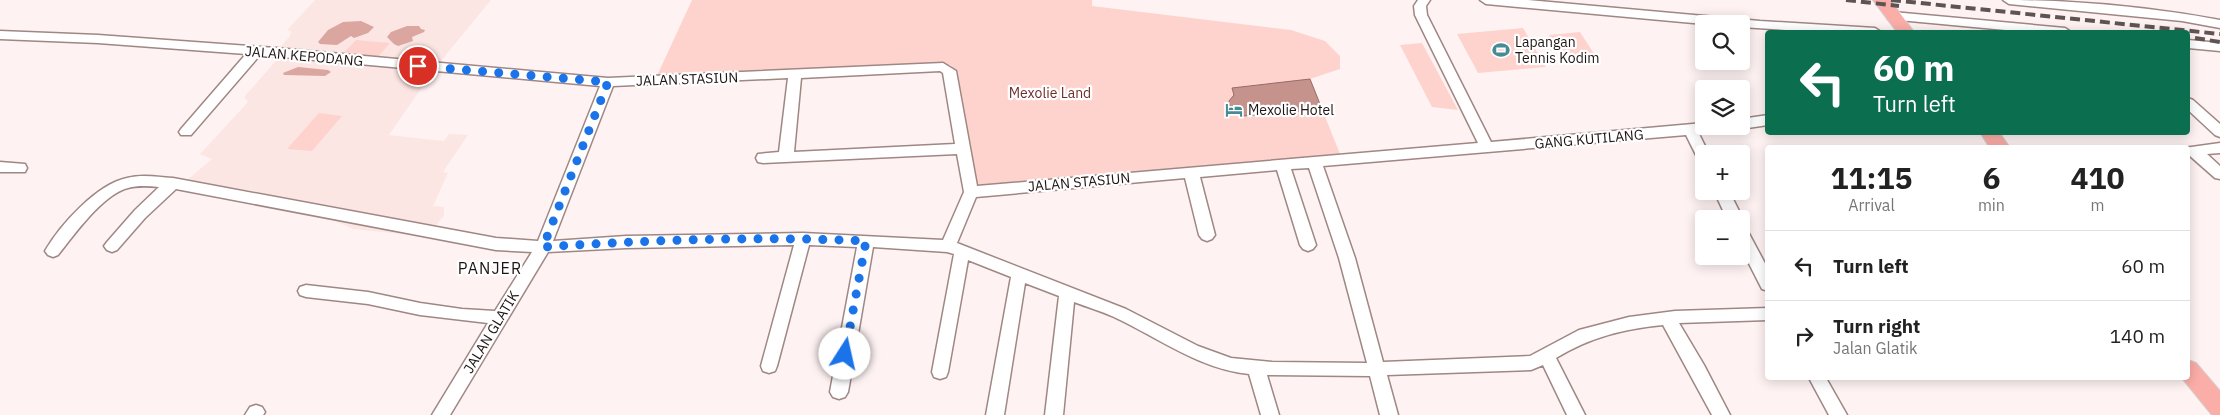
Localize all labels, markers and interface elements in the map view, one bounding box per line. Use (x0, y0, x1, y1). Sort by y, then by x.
map controls (1695, 15, 1750, 265)
button: search (1695, 15, 1750, 70)
place label: Lapangan Tennis Kodim (1515, 33, 1600, 67)
sports icon: Lapangan Tennis Kodim (1491, 40, 1511, 60)
street label: JALAN KEPODANG (244, 42, 364, 70)
pin (397, 45, 439, 87)
text: 60 m (1873, 45, 1955, 91)
icon: left (1790, 50, 1855, 115)
icon: arrive (404, 52, 432, 80)
street label: JALAN STASIUN (635, 68, 739, 90)
button: layers (1695, 80, 1750, 135)
park label: Mexolie Land (1009, 84, 1091, 102)
text: Turn left (1873, 89, 1956, 118)
hotel icon: Mexolie Hotel (1224, 100, 1244, 120)
place label: Mexolie Hotel (1248, 101, 1334, 119)
street label: GANG KUTILANG (1534, 125, 1644, 153)
button: + (1695, 145, 1750, 200)
text: 11:15 (1831, 158, 1912, 197)
text: 6 (1982, 158, 2000, 197)
text: 410 (2070, 158, 2124, 197)
street label: JALAN STASIUN (1027, 169, 1131, 195)
text: Arrival (1848, 195, 1895, 215)
text: min (1978, 195, 2005, 215)
text: m (2090, 195, 2104, 215)
button: − (1695, 210, 1750, 265)
icon: left (1790, 252, 1818, 280)
text: Turn left (1833, 254, 1909, 278)
text: 60 m (2121, 254, 2165, 278)
district label: PANJER (458, 258, 522, 278)
street label: JALAN GLATIK (459, 287, 523, 376)
text: Turn right (1833, 314, 1920, 338)
icon: right (1790, 322, 1818, 350)
text: 140 m (2110, 324, 2165, 348)
position arrow (818, 327, 870, 379)
text: Jalan Glatik (1833, 338, 1918, 358)

